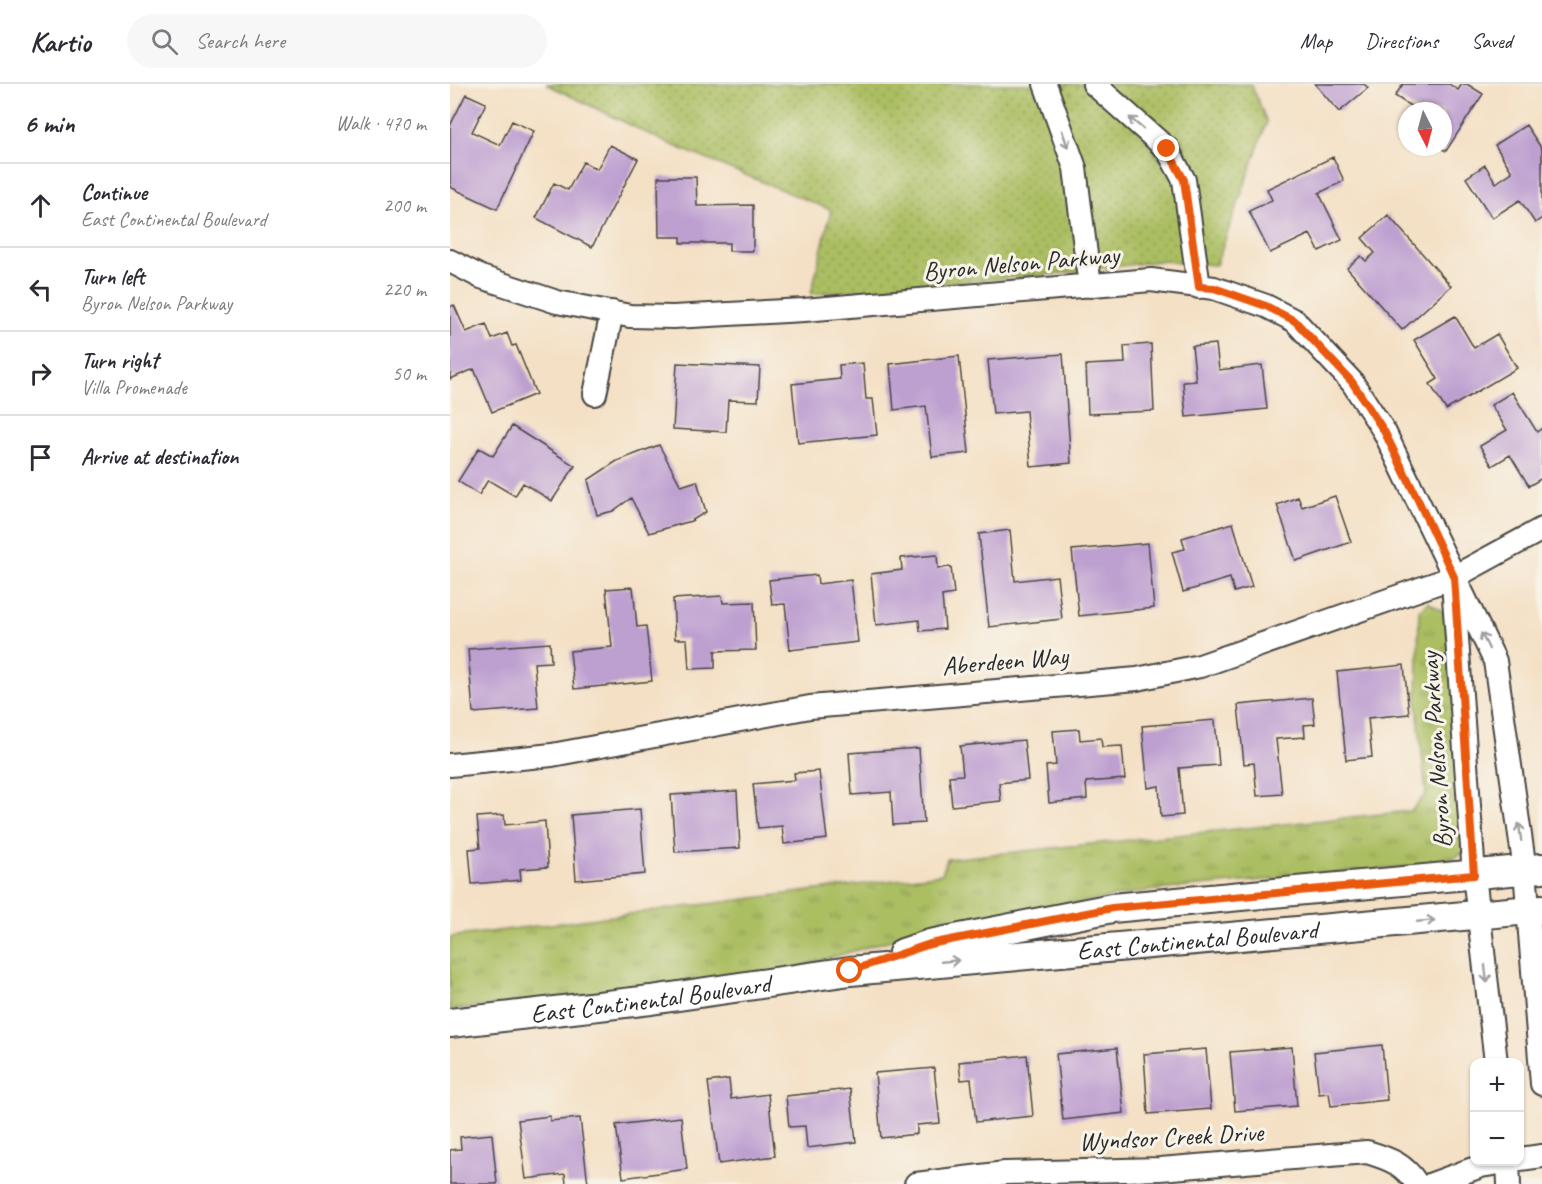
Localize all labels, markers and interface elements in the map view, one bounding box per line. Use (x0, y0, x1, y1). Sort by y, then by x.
search box (127, 14, 547, 68)
text: Kartio (30, 24, 91, 59)
icon: search (148, 25, 181, 58)
text: Search here (196, 27, 285, 55)
text: Map (1300, 28, 1332, 54)
text: Directions (1365, 28, 1438, 54)
text: Saved (1471, 28, 1512, 54)
north arrow (1398, 102, 1452, 156)
text: 6 min (24, 107, 74, 140)
text: Walk · 470 m (336, 111, 426, 136)
one-way arrow (1129, 116, 1144, 130)
one-way arrow (1061, 129, 1072, 148)
route end (1153, 135, 1179, 161)
text: Continue (81, 179, 147, 207)
icon: ahead (24, 189, 57, 222)
text: 200 m (383, 193, 426, 218)
text: East Continental Boulevard (81, 207, 266, 232)
street label: Byron Nelson Parkway (922, 238, 1122, 288)
text: Turn left (81, 263, 145, 291)
icon: left (24, 273, 57, 306)
text: 220 m (383, 277, 426, 302)
text: Byron Nelson Parkway (81, 291, 232, 316)
text: Turn right (81, 347, 158, 375)
icon: right (24, 357, 57, 390)
text: 50 m (392, 361, 426, 386)
text: Villa Promenade (81, 375, 187, 400)
icon: arrive (24, 441, 57, 474)
text: Arrive at destination (81, 443, 238, 471)
one-way arrow (1479, 632, 1491, 650)
street label: Aberdeen Way (941, 639, 1071, 683)
street label: Byron Nelson Parkway (1413, 649, 1459, 849)
one-way arrow (1514, 822, 1525, 842)
street label: East Continental Boulevard (1076, 912, 1323, 967)
one-way arrow (1415, 915, 1435, 926)
one-way arrow (940, 955, 960, 966)
route start (836, 957, 862, 983)
one-way arrow (1480, 964, 1491, 984)
street label: East Continental Boulevard (529, 966, 776, 1030)
map controls (1470, 1058, 1524, 1166)
button: + (1470, 1058, 1524, 1112)
button: − (1470, 1112, 1524, 1166)
street label: Wyndsor Creek Drive (1078, 1116, 1265, 1158)

